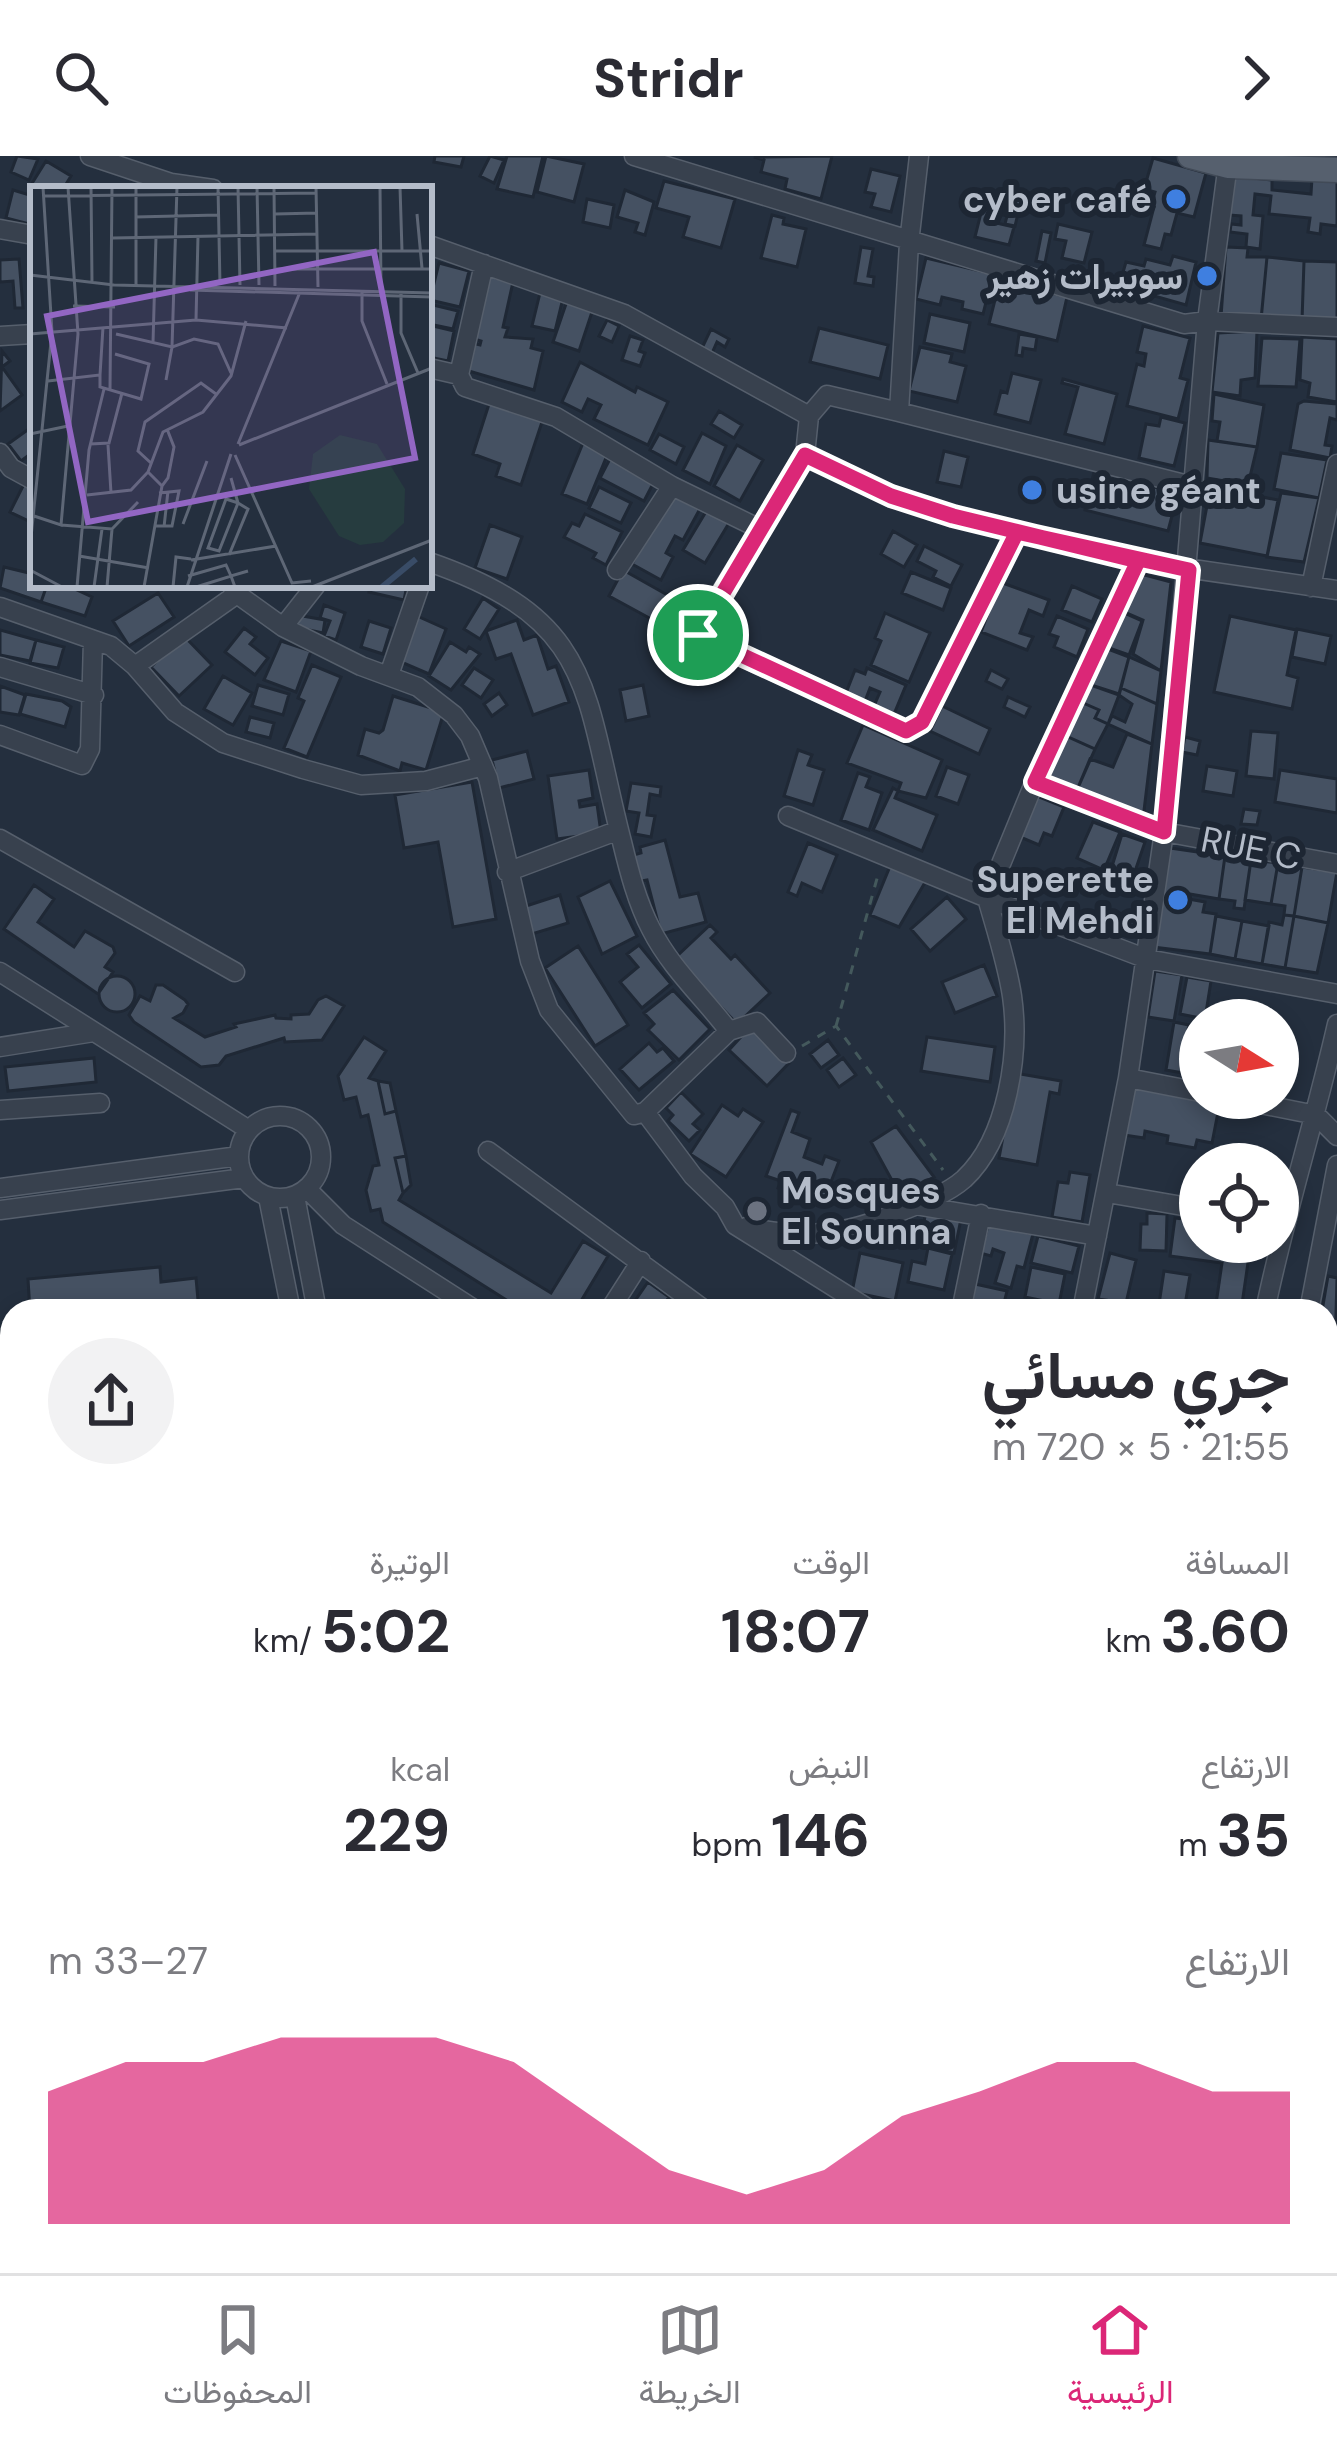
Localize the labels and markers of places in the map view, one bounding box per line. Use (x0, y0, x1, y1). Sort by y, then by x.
place label: cyber café (963, 176, 1152, 223)
marker: cyber café (1163, 186, 1189, 212)
place label: سوبيرات زهير (986, 253, 1183, 300)
marker: سوبيرات زهير (1194, 263, 1220, 289)
place label: usine géant (1056, 467, 1261, 514)
marker: usine géant (1019, 477, 1045, 503)
pin (647, 584, 749, 686)
place label: Superette El Mehdi (977, 856, 1154, 944)
marker: Superette El Mehdi (1165, 887, 1191, 913)
place label: Mosques El Sounna (781, 1167, 951, 1255)
marker: Mosques El Sounna (744, 1198, 770, 1224)

